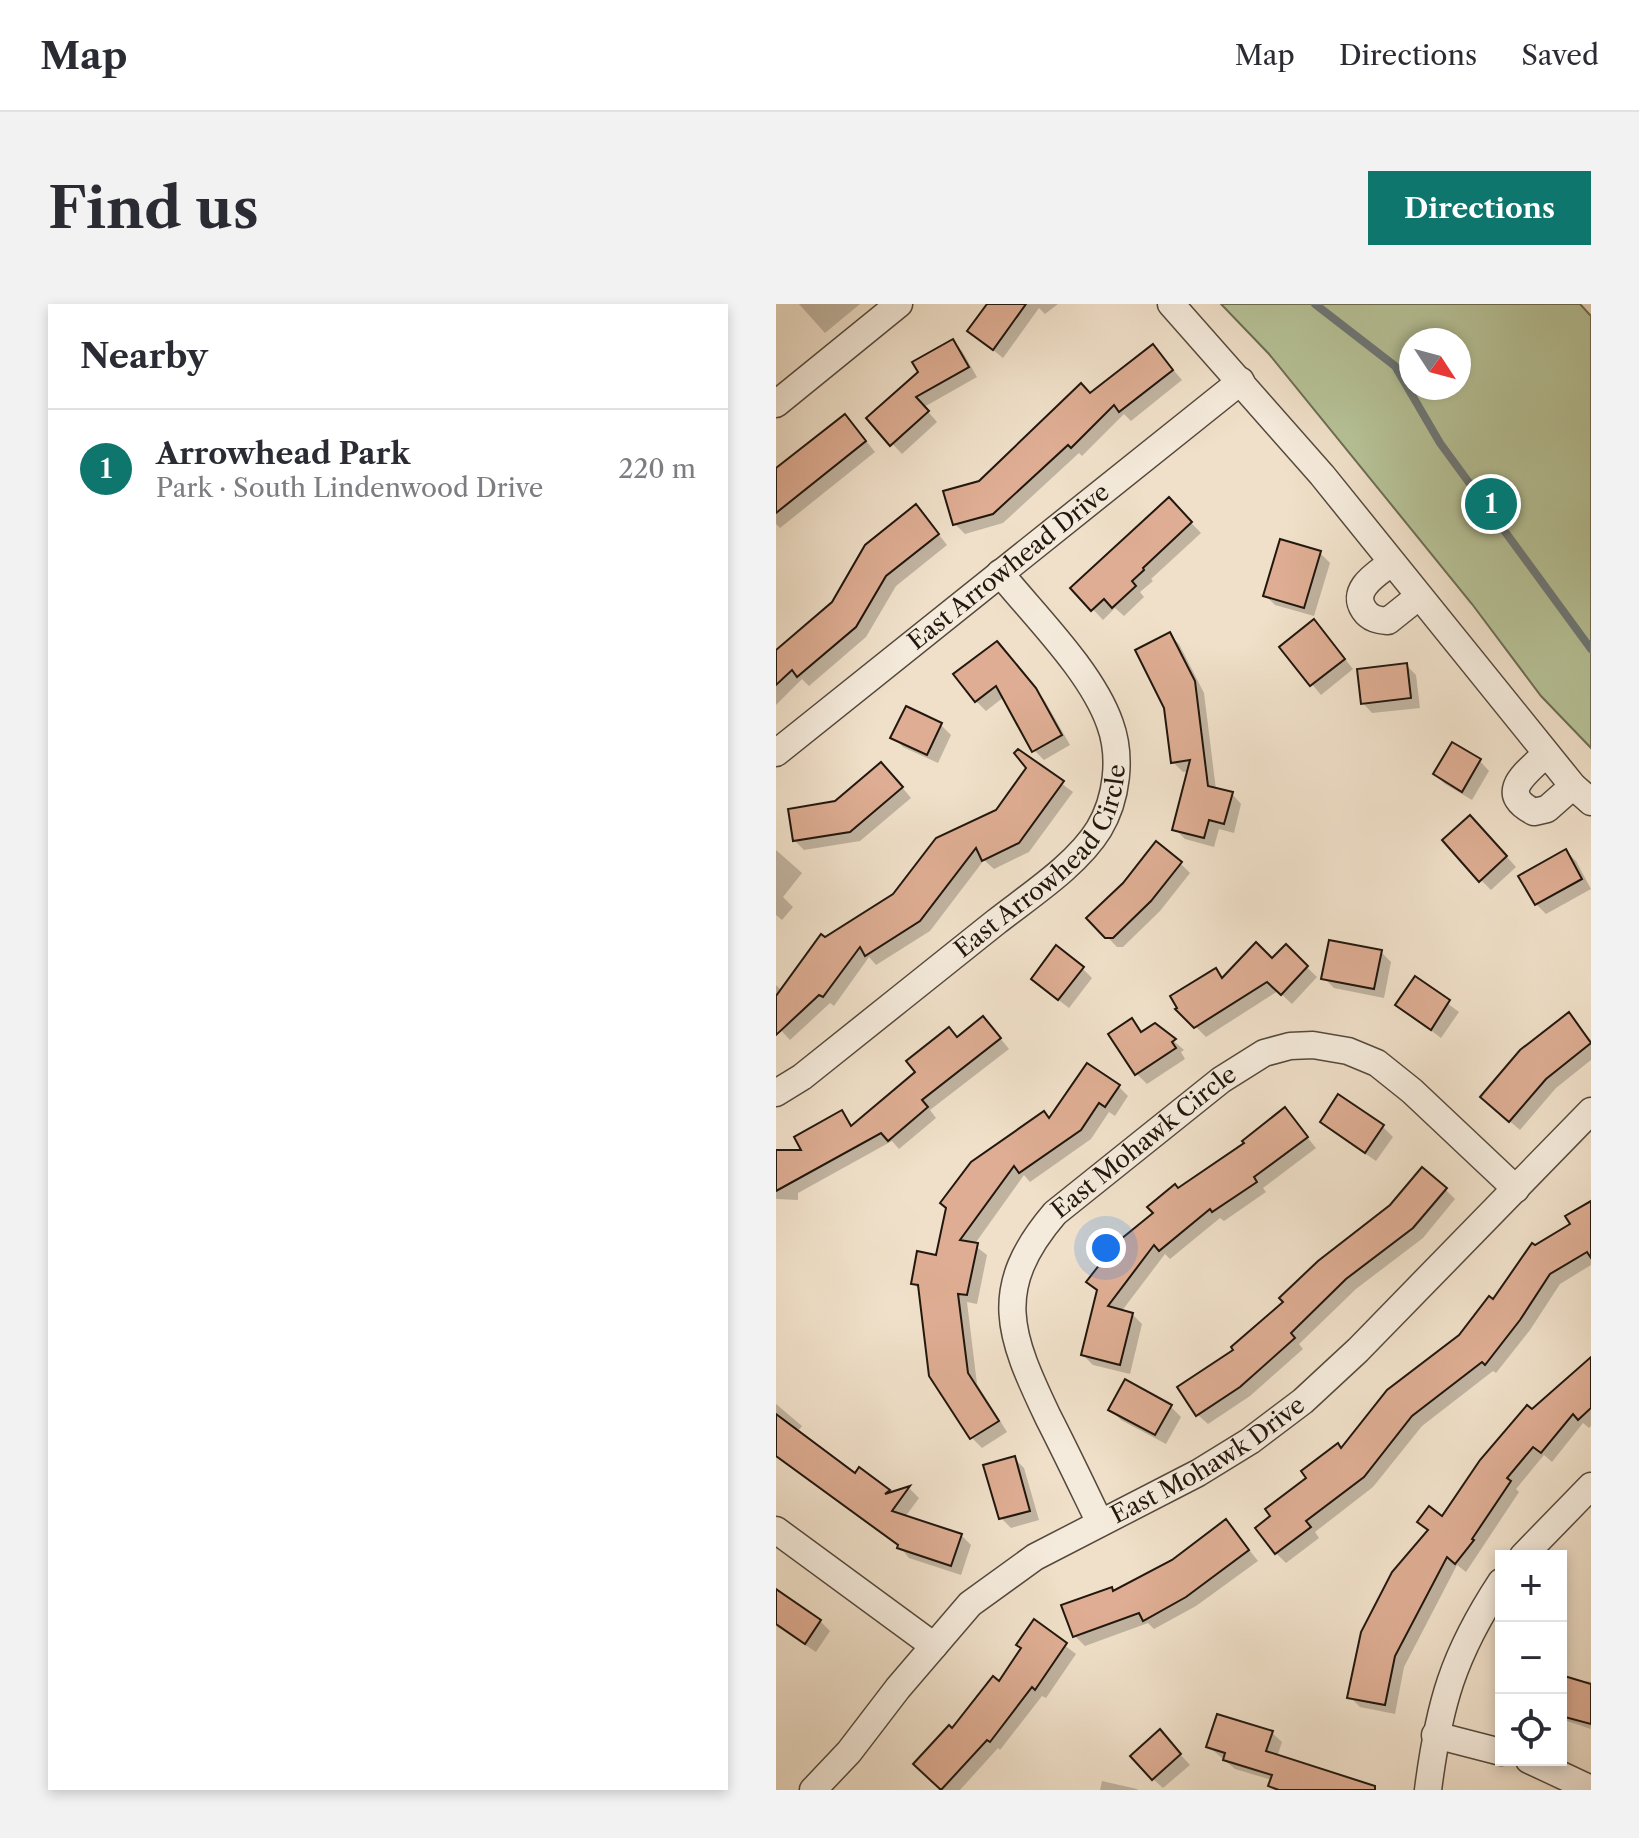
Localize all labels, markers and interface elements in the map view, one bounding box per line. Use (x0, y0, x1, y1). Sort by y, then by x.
text: Map (40, 32, 128, 79)
text: Map (1235, 38, 1295, 72)
text: Directions (1339, 38, 1477, 72)
text: Saved (1521, 38, 1599, 72)
button: Directions (1368, 171, 1591, 245)
text: Find us (48, 174, 259, 243)
north arrow (1399, 328, 1471, 400)
text: Nearby (80, 335, 208, 377)
text: Arrowhead Park (156, 435, 410, 472)
text: 1 (100, 453, 112, 485)
text: 220 m (618, 453, 696, 485)
text: Park · South Lindenwood Drive (156, 472, 543, 504)
pin: 1 (1465, 474, 1517, 534)
street label: East Arrowhead Drive (902, 477, 1115, 656)
street label: East Arrowhead Circle (948, 764, 1131, 964)
street label: East Mohawk Circle (1045, 1059, 1241, 1224)
your location (1086, 1228, 1126, 1268)
street label: East Mohawk Drive (1106, 1390, 1310, 1529)
map controls (1495, 1550, 1567, 1766)
button: + (1495, 1550, 1567, 1622)
button: − (1495, 1622, 1567, 1694)
button: locate (1495, 1694, 1567, 1766)

